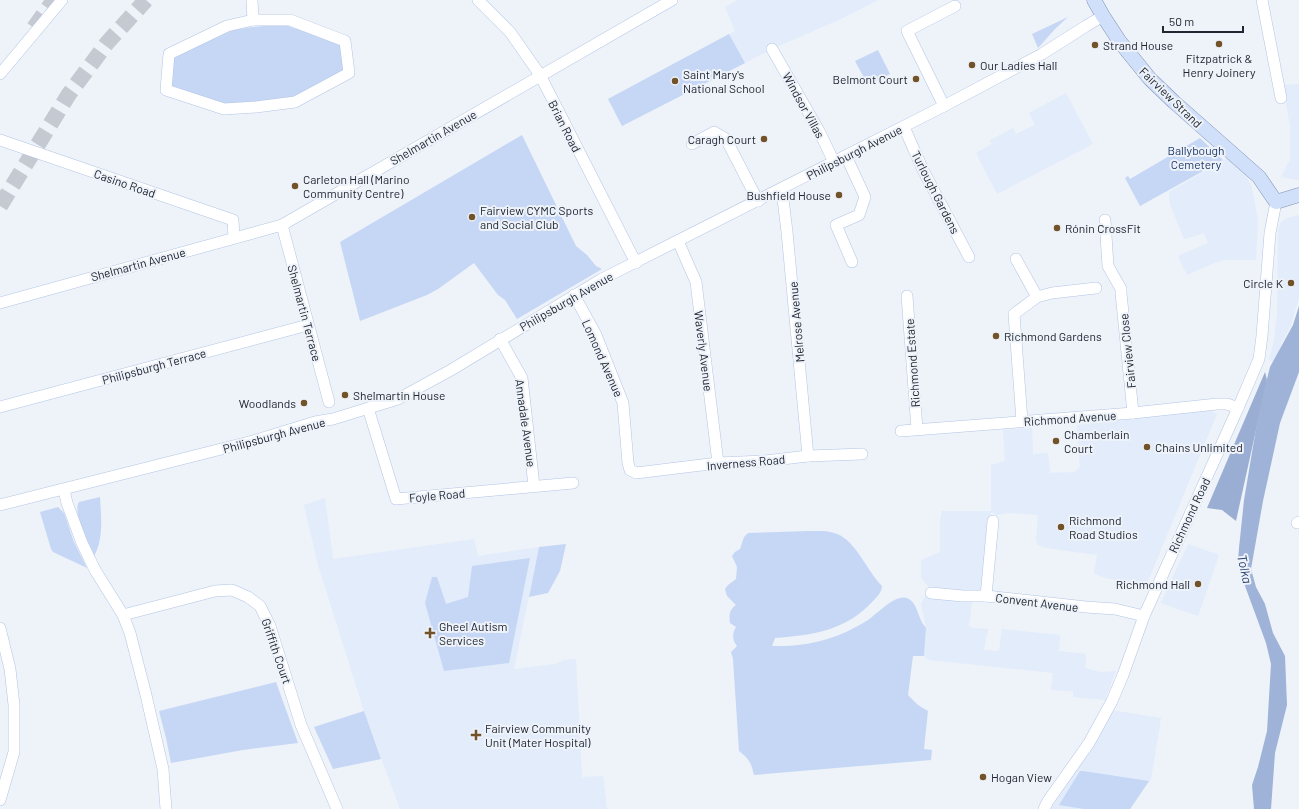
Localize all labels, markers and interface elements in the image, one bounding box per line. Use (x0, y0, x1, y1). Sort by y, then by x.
scale bar (1163, 8, 1243, 34)
text: 50 m (1169, 14, 1194, 28)
place label: Strand House (1103, 38, 1173, 52)
marker: Fitzpatrick & Henry Joinery (1214, 39, 1224, 49)
marker: Strand House (1090, 40, 1100, 50)
place label: Fitzpatrick & Henry Joinery (1183, 51, 1256, 79)
place label: Our Ladies Hall (980, 58, 1057, 72)
marker: Our Ladies Hall (967, 60, 977, 70)
street label: Fairview Strand (1137, 64, 1205, 130)
place label: Saint Mary's National School (683, 67, 764, 95)
street label: Windsor Villas (780, 70, 828, 141)
place label: Belmont Court (833, 72, 908, 86)
marker: Belmont Court (911, 74, 921, 84)
marker: Saint Mary's National School (670, 76, 680, 86)
street label: Brian Road (546, 98, 584, 154)
street label: Shelmartin Avenue (387, 107, 479, 167)
street label: Philipsburgh Avenue (804, 122, 904, 182)
place label: Caragh Court (688, 132, 756, 146)
marker: Caragh Court (759, 134, 769, 144)
park label: Ballybough Cemetery (1168, 143, 1224, 171)
street label: Turlough Gardens (909, 148, 963, 236)
street label: Casino Road (92, 166, 158, 200)
place label: Carleton Hall (Marino Community Centre) (303, 172, 409, 200)
marker: Carleton Hall (Marino Community Centre) (290, 181, 300, 191)
place label: Bushfield House (747, 188, 831, 202)
marker: Bushfield House (834, 190, 844, 200)
place label: Fairview CYMC Sports and Social Club (480, 203, 594, 231)
marker: Fairview CYMC Sports and Social Club (467, 212, 477, 222)
place label: Rónin CrossFit (1065, 221, 1141, 235)
marker: Rónin CrossFit (1052, 223, 1062, 233)
street label: Shelmartin Avenue (89, 245, 187, 283)
street label: Shelmartin Terrace (285, 263, 325, 363)
street label: Philipsburgh Avenue (517, 269, 615, 333)
place label: Circle K (1243, 276, 1284, 290)
marker: Circle K (1286, 278, 1296, 288)
street label: Melrose Avenue (785, 281, 807, 363)
street label: Waverly Avenue (692, 310, 716, 392)
street label: Fairview Close (1116, 313, 1138, 389)
street label: Lomond Avenue (580, 317, 626, 399)
street label: Richmond Estate (902, 318, 922, 408)
place label: Richmond Gardens (1004, 329, 1102, 343)
marker: Richmond Gardens (991, 331, 1001, 341)
street label: Philipsburgh Terrace (100, 345, 208, 387)
street label: Annadale Avenue (513, 378, 539, 468)
place label: Shelmartin House (353, 388, 445, 402)
marker: Shelmartin House (340, 390, 350, 400)
place label: Woodlands (239, 396, 296, 410)
marker: Woodlands (299, 398, 309, 408)
street label: Richmond Avenue (1023, 408, 1117, 428)
street label: Philipsburgh Avenue (221, 415, 327, 455)
place label: Chamberlain Court (1064, 427, 1129, 455)
marker: Chamberlain Court (1051, 436, 1061, 446)
place label: Chains Unlimited (1155, 440, 1243, 454)
marker: Chains Unlimited (1142, 442, 1152, 452)
street label: Inverness Road (706, 452, 786, 472)
street label: Richmond Road (1165, 475, 1213, 555)
street label: Foyle Road (408, 486, 466, 504)
place label: Richmond Road Studios (1069, 513, 1138, 541)
marker: Richmond Road Studios (1056, 522, 1066, 532)
water label: Tolka (1234, 553, 1256, 585)
place label: Richmond Hall (1116, 577, 1190, 591)
marker: Richmond Hall (1193, 579, 1203, 589)
street label: Convent Avenue (995, 590, 1079, 614)
street label: Griffith Court (259, 616, 295, 686)
place label: Gheel Autism Services (439, 619, 508, 647)
marker: Gheel Autism Services (424, 627, 436, 639)
place label: Fairview Community Unit (Mater Hospital) (485, 721, 591, 749)
marker: Fairview Community Unit (Mater Hospital) (470, 729, 482, 741)
place label: Hogan View (991, 770, 1052, 784)
marker: Hogan View (978, 772, 988, 782)

